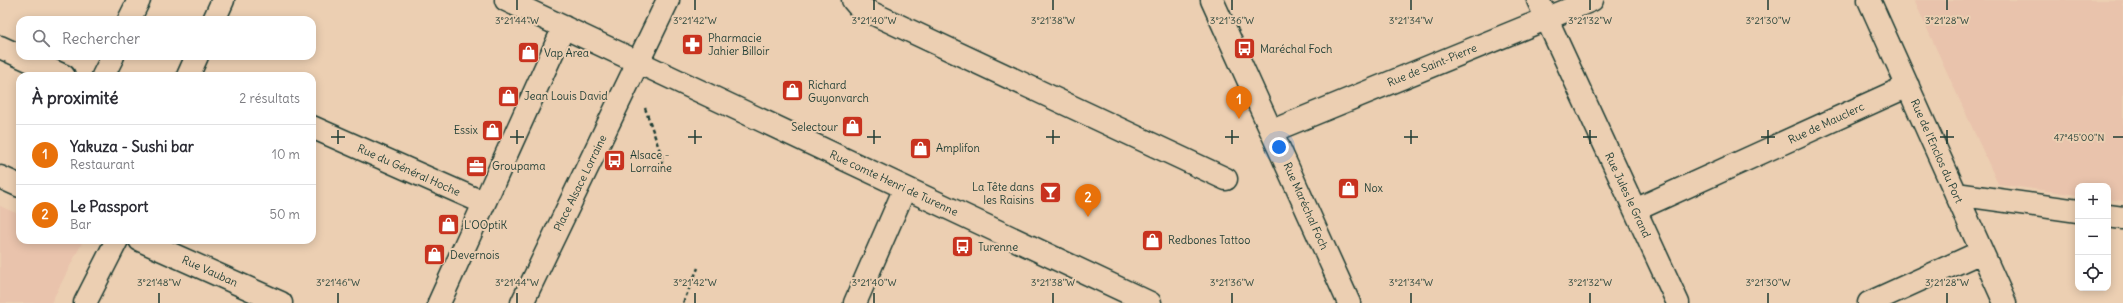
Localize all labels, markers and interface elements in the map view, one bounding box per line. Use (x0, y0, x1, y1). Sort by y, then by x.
text: 3°21'44"W (495, 14, 539, 27)
text: 3°21'42"W (673, 14, 717, 27)
text: 3°21'40"W (852, 14, 896, 27)
text: 3°21'38"W (1031, 14, 1075, 27)
text: 3°21'36"W (1210, 14, 1254, 27)
text: 3°21'34"W (1389, 14, 1433, 27)
text: 3°21'32"W (1568, 14, 1612, 27)
text: 3°21'30"W (1745, 14, 1791, 27)
text: 3°21'28"W (1925, 14, 1969, 27)
search box (16, 16, 316, 60)
icon: search (30, 27, 52, 49)
text: Rechercher (62, 29, 140, 48)
pharmacy icon: Pharmacie Jahier Billoir (680, 31, 706, 57)
place label: Pharmacie Jahier Billoir (708, 31, 770, 58)
bus stop icon: Maréchal Foch (1232, 36, 1258, 62)
shop icon: Vap Area (516, 40, 542, 66)
street label: Rue de Saint-Pierre (1385, 41, 1479, 89)
place label: Maréchal Foch (1260, 42, 1332, 56)
place label: Vap Area (544, 46, 589, 60)
shop icon: Richard Guyonvarch (780, 78, 806, 104)
place label: Richard Guyonvarch (808, 78, 869, 105)
shop icon: Jean Louis David (496, 83, 522, 109)
pin: 1 (1226, 86, 1252, 119)
text: À proximité (32, 87, 118, 109)
place label: Jean Louis David (524, 89, 608, 103)
text: 2 résultats (239, 90, 300, 107)
street label: Rue de l'Enclos du Port (1908, 97, 1966, 205)
street label: Rue de Mauclerc (1786, 99, 1867, 147)
shop icon: Selectour (840, 114, 866, 140)
shop icon: Essix (480, 117, 506, 143)
place label: Selectour (791, 120, 839, 134)
place label: Essix (454, 123, 479, 137)
text: 47°45'00"N (2054, 131, 2104, 144)
street label: Place Alsace Lorraine (550, 132, 610, 234)
shop icon: Amplifon (907, 135, 933, 161)
text: Yakuza - Sushi bar (70, 137, 194, 156)
your location (1269, 137, 1289, 157)
street label: Rue du Général Hoche (355, 141, 463, 199)
place label: Amplifon (936, 141, 980, 155)
text: 1 (42, 146, 48, 163)
text: 10 m (272, 146, 300, 163)
street label: Rue comte Henri de Turenne (828, 147, 960, 219)
bus stop icon: Alsace - Lorraine (602, 148, 628, 174)
place label: Alsace - Lorraine (630, 148, 672, 175)
street label: Rue Jules le Grand (1602, 150, 1654, 240)
office icon: Groupama (464, 153, 490, 179)
text: Restaurant (70, 156, 135, 173)
place label: Groupama (492, 159, 545, 173)
street label: Rue Maréchal Foch (1280, 160, 1332, 252)
shop icon: Nox (1335, 175, 1361, 201)
place label: La Tête dans les Raisins (972, 180, 1034, 207)
bar icon: La Tête dans les Raisins (1037, 180, 1063, 206)
place label: Nox (1364, 181, 1384, 195)
map controls (2075, 183, 2111, 291)
button: + (2075, 183, 2111, 219)
pin: 2 (1075, 184, 1101, 217)
text: Le Passport (70, 197, 148, 216)
text: 2 (41, 206, 49, 223)
text: 50 m (269, 206, 300, 223)
shop icon: L'OOptiK (436, 212, 462, 238)
text: Bar (70, 216, 91, 233)
place label: L'OOptiK (464, 218, 507, 232)
button: − (2075, 219, 2111, 255)
shop icon: Redbones Tattoo (1139, 227, 1165, 253)
place label: Redbones Tattoo (1168, 233, 1250, 247)
bus stop icon: Turenne (949, 234, 975, 260)
place label: Turenne (978, 240, 1018, 254)
shop icon: Devernois (422, 242, 448, 268)
place label: Devernois (450, 248, 500, 262)
street label: Rue Vauban (180, 252, 240, 290)
button: locate (2075, 255, 2111, 291)
text: 3°21'48"W (137, 276, 181, 289)
text: 3°21'46"W (316, 276, 360, 289)
text: 3°21'44"W (495, 276, 539, 289)
text: 3°21'42"W (673, 276, 717, 289)
text: 3°21'40"W (852, 276, 896, 289)
text: 3°21'38"W (1031, 276, 1075, 289)
text: 3°21'36"W (1210, 276, 1254, 289)
text: 3°21'34"W (1389, 276, 1433, 289)
text: 3°21'32"W (1568, 276, 1612, 289)
text: 3°21'30"W (1745, 276, 1791, 289)
text: 3°21'28"W (1925, 276, 1969, 289)

